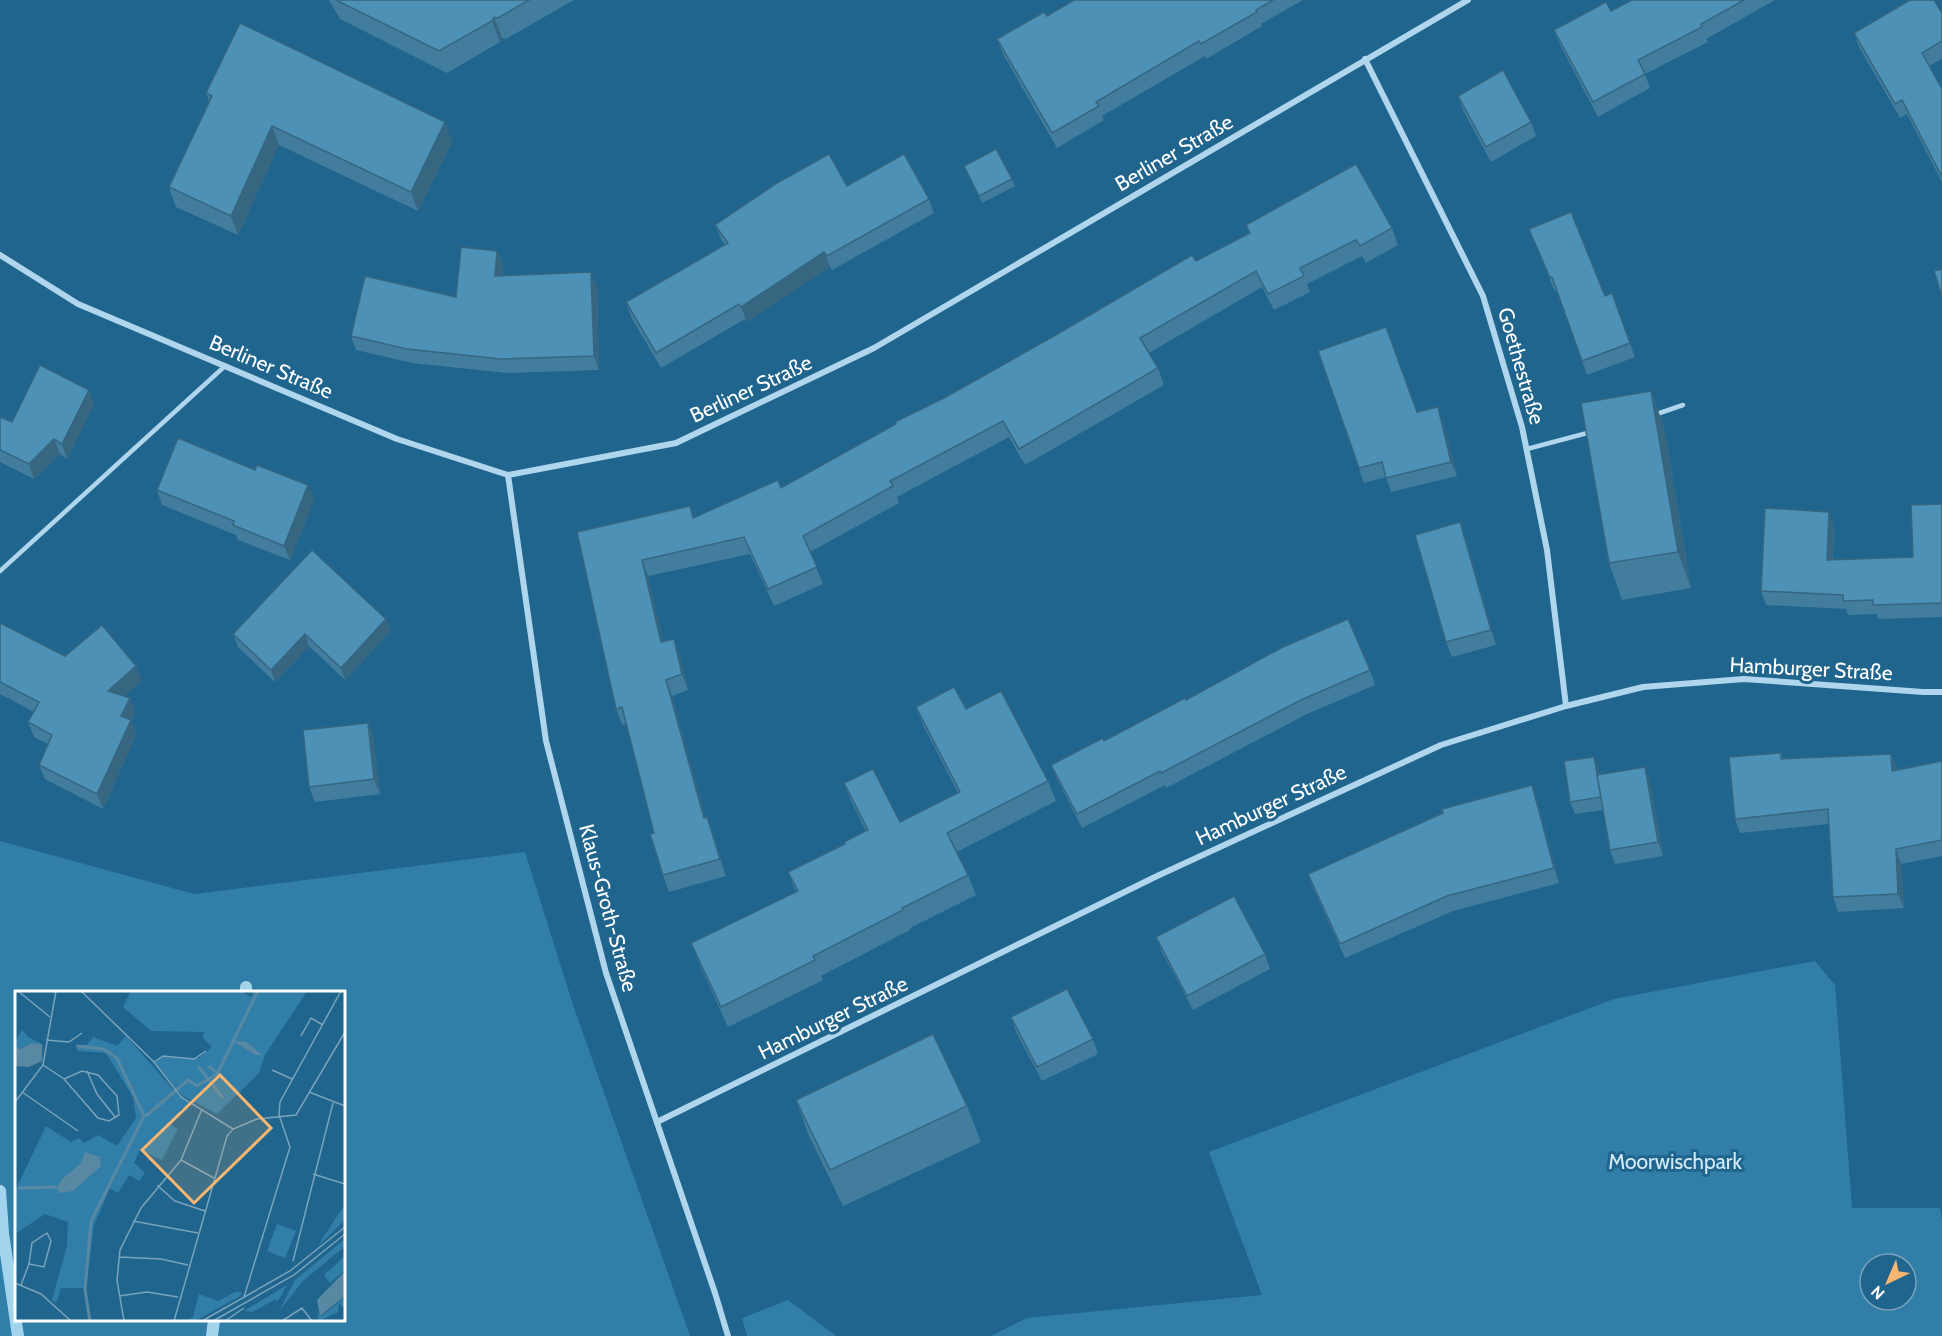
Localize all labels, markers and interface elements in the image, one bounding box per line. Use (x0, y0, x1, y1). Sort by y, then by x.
street label: Berliner Straße (1111, 109, 1237, 196)
street label: Goethestraße (1493, 304, 1550, 428)
street label: Berliner Straße (206, 329, 337, 404)
street label: Berliner Straße (686, 349, 816, 428)
street label: Hamburger Straße (1729, 652, 1893, 685)
street label: Hamburger Straße (1192, 759, 1350, 850)
street label: Klaus-Groth-Straße (574, 821, 643, 995)
street label: Hamburger Straße (754, 970, 912, 1065)
inset map (15, 991, 345, 1321)
park label: Moorwischpark (1608, 1149, 1742, 1174)
north arrow (1858, 1252, 1918, 1312)
text: N (1867, 1282, 1889, 1303)

